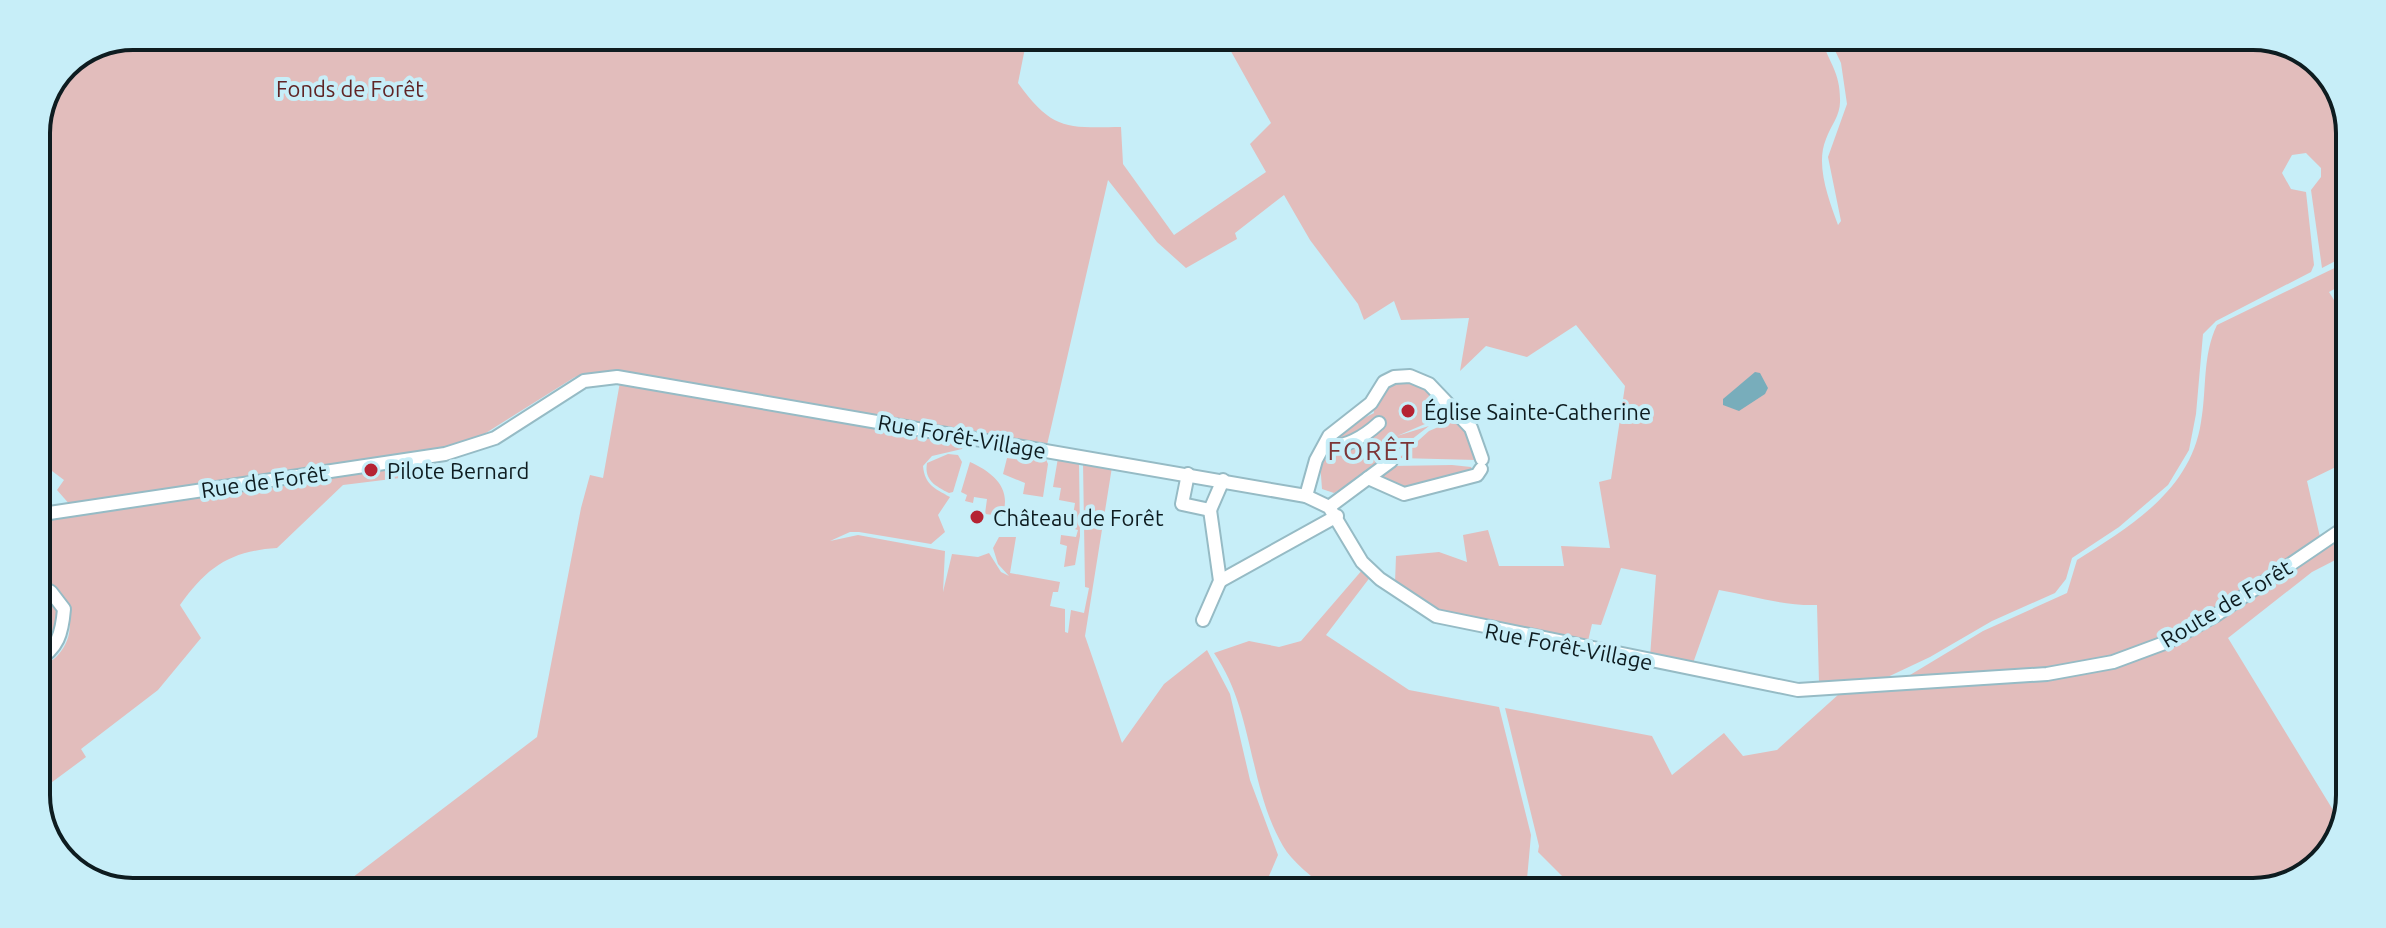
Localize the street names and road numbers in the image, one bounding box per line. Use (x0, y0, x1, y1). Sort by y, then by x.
street label: Rue Forêt-Village (876, 409, 1048, 463)
street label: Rue de Forêt (199, 460, 329, 502)
street label: Route de Forêt (2156, 554, 2296, 652)
street label: Rue Forêt-Village (1483, 617, 1655, 675)

